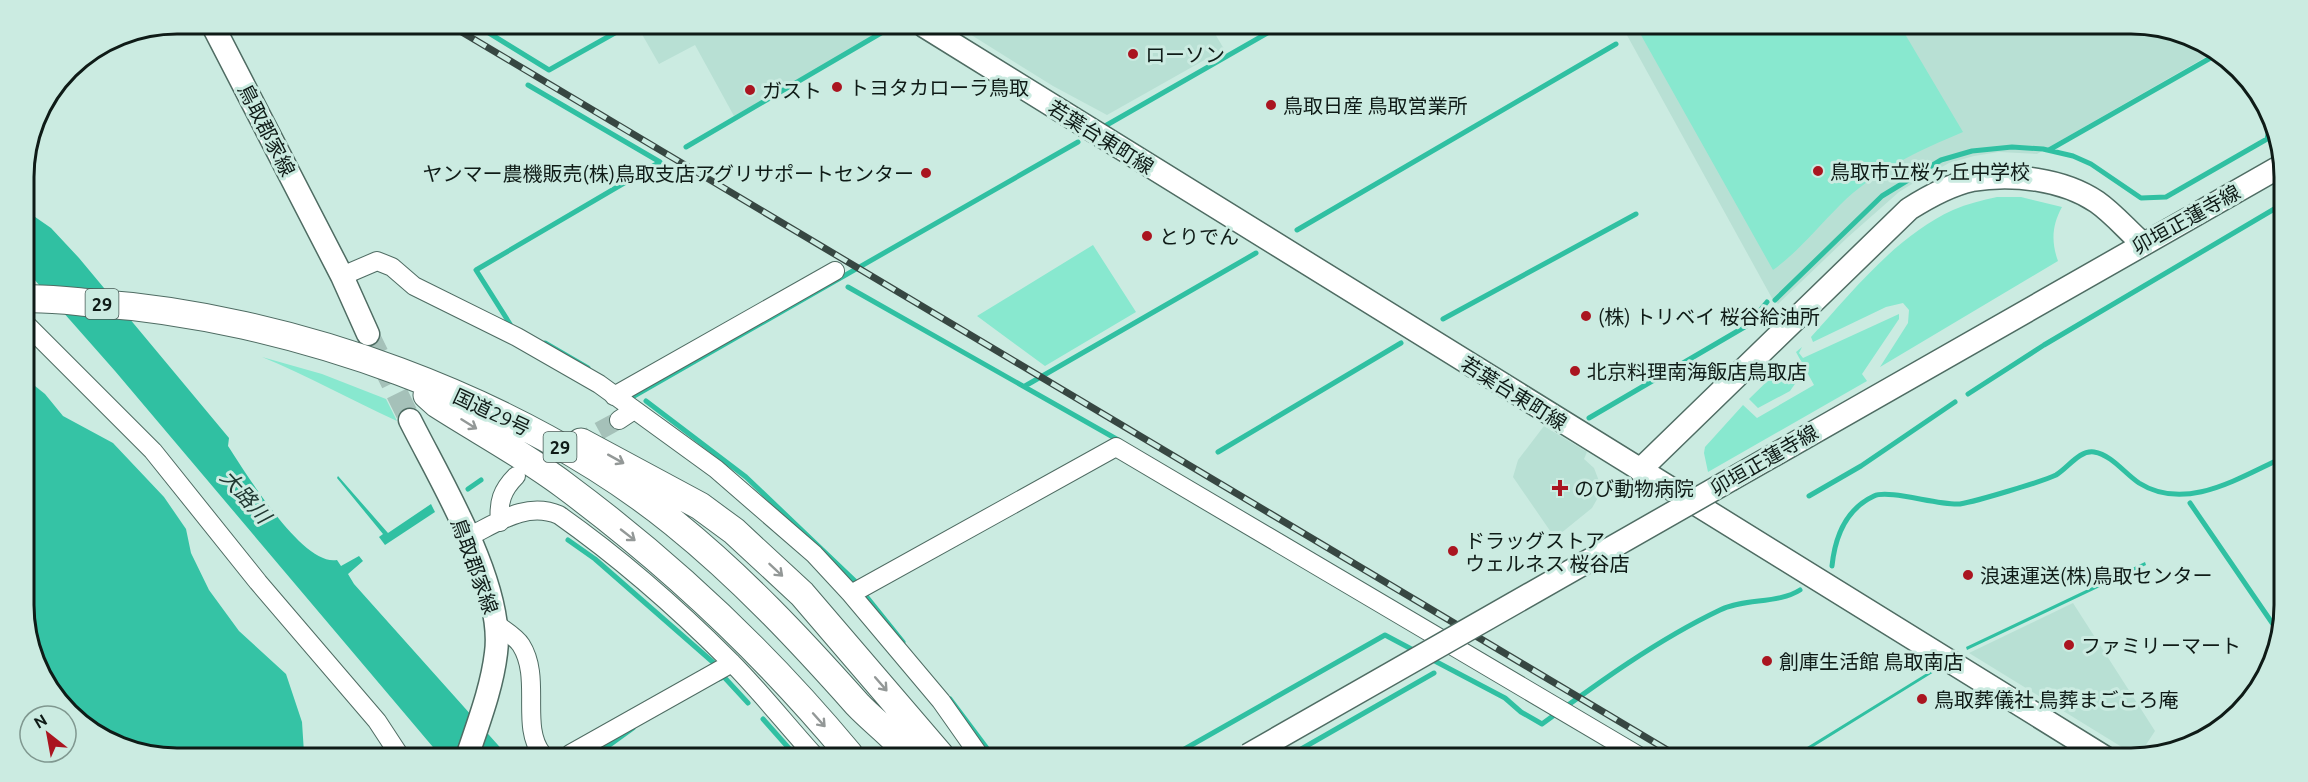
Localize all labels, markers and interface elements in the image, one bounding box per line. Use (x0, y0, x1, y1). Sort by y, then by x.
place label: ローソン (1145, 43, 1225, 66)
marker: ローソン (1126, 47, 1140, 61)
place label: トヨタカローラ鳥取 (849, 76, 1029, 99)
place label: ガスト (762, 79, 822, 102)
street label: 鳥取郡家線 (234, 80, 300, 180)
marker: トヨタカローラ鳥取 (830, 80, 844, 94)
marker: ガスト (743, 83, 757, 97)
place label: 鳥取日産 鳥取営業所 (1283, 94, 1468, 117)
street label: 若葉台東町線 (1044, 95, 1158, 179)
marker: 鳥取日産 鳥取営業所 (1264, 98, 1278, 112)
place label: 鳥取市立桜ヶ丘中学校 (1830, 160, 2030, 183)
place label: ヤンマー農機販売(株)鳥取支店アグリサポートセンター (422, 162, 914, 185)
marker: 鳥取市立桜ヶ丘中学校 (1811, 164, 1825, 178)
marker: ヤンマー農機販売(株)鳥取支店アグリサポートセンター (919, 166, 933, 180)
street label: 卯垣正蓮寺線 (2128, 180, 2244, 258)
place label: とりでん (1159, 225, 1239, 248)
marker: とりでん (1140, 229, 1154, 243)
road number: 29 (86, 289, 118, 319)
place label: (株) トリベイ 桜谷給油所 (1598, 305, 1820, 328)
marker: (株) トリベイ 桜谷給油所 (1579, 309, 1593, 323)
street label: 若葉台東町線 (1457, 351, 1571, 435)
place label: 北京料理南海飯店鳥取店 (1587, 360, 1807, 383)
marker: 北京料理南海飯店鳥取店 (1568, 364, 1582, 378)
street label: 国道29号 (450, 384, 534, 440)
one-way arrow (460, 419, 477, 431)
street label: 卯垣正蓮寺線 (1706, 420, 1822, 500)
road number: 29 (544, 432, 576, 462)
one-way arrow (607, 454, 625, 465)
water label: 大路川 (216, 465, 277, 529)
place label: のび動物病院 (1574, 477, 1694, 500)
marker: のび動物病院 (1551, 479, 1569, 497)
street label: 鳥取郡家線 (447, 515, 503, 617)
one-way arrow (620, 529, 636, 542)
place label: ドラッグストア ウェルネス 桜谷店 (1465, 529, 1630, 575)
marker: ドラッグストア ウェルネス 桜谷店 (1446, 544, 1460, 558)
one-way arrow (768, 563, 783, 577)
place label: 浪速運送(株)鳥取センター (1980, 564, 2213, 587)
marker: 浪速運送(株)鳥取センター (1961, 568, 1975, 582)
place label: ファミリーマート (2081, 634, 2241, 657)
marker: ファミリーマート (2062, 638, 2076, 652)
place label: 創庫生活館 鳥取南店 (1779, 650, 1964, 673)
marker: 創庫生活館 鳥取南店 (1760, 654, 1774, 668)
one-way arrow (874, 676, 888, 691)
place label: 鳥取葬儀社 鳥葬まごころ庵 (1934, 688, 2179, 711)
marker: 鳥取葬儀社 鳥葬まごころ庵 (1915, 692, 1929, 706)
north arrow (18, 704, 78, 764)
text: N (31, 710, 50, 732)
one-way arrow (812, 712, 826, 727)

